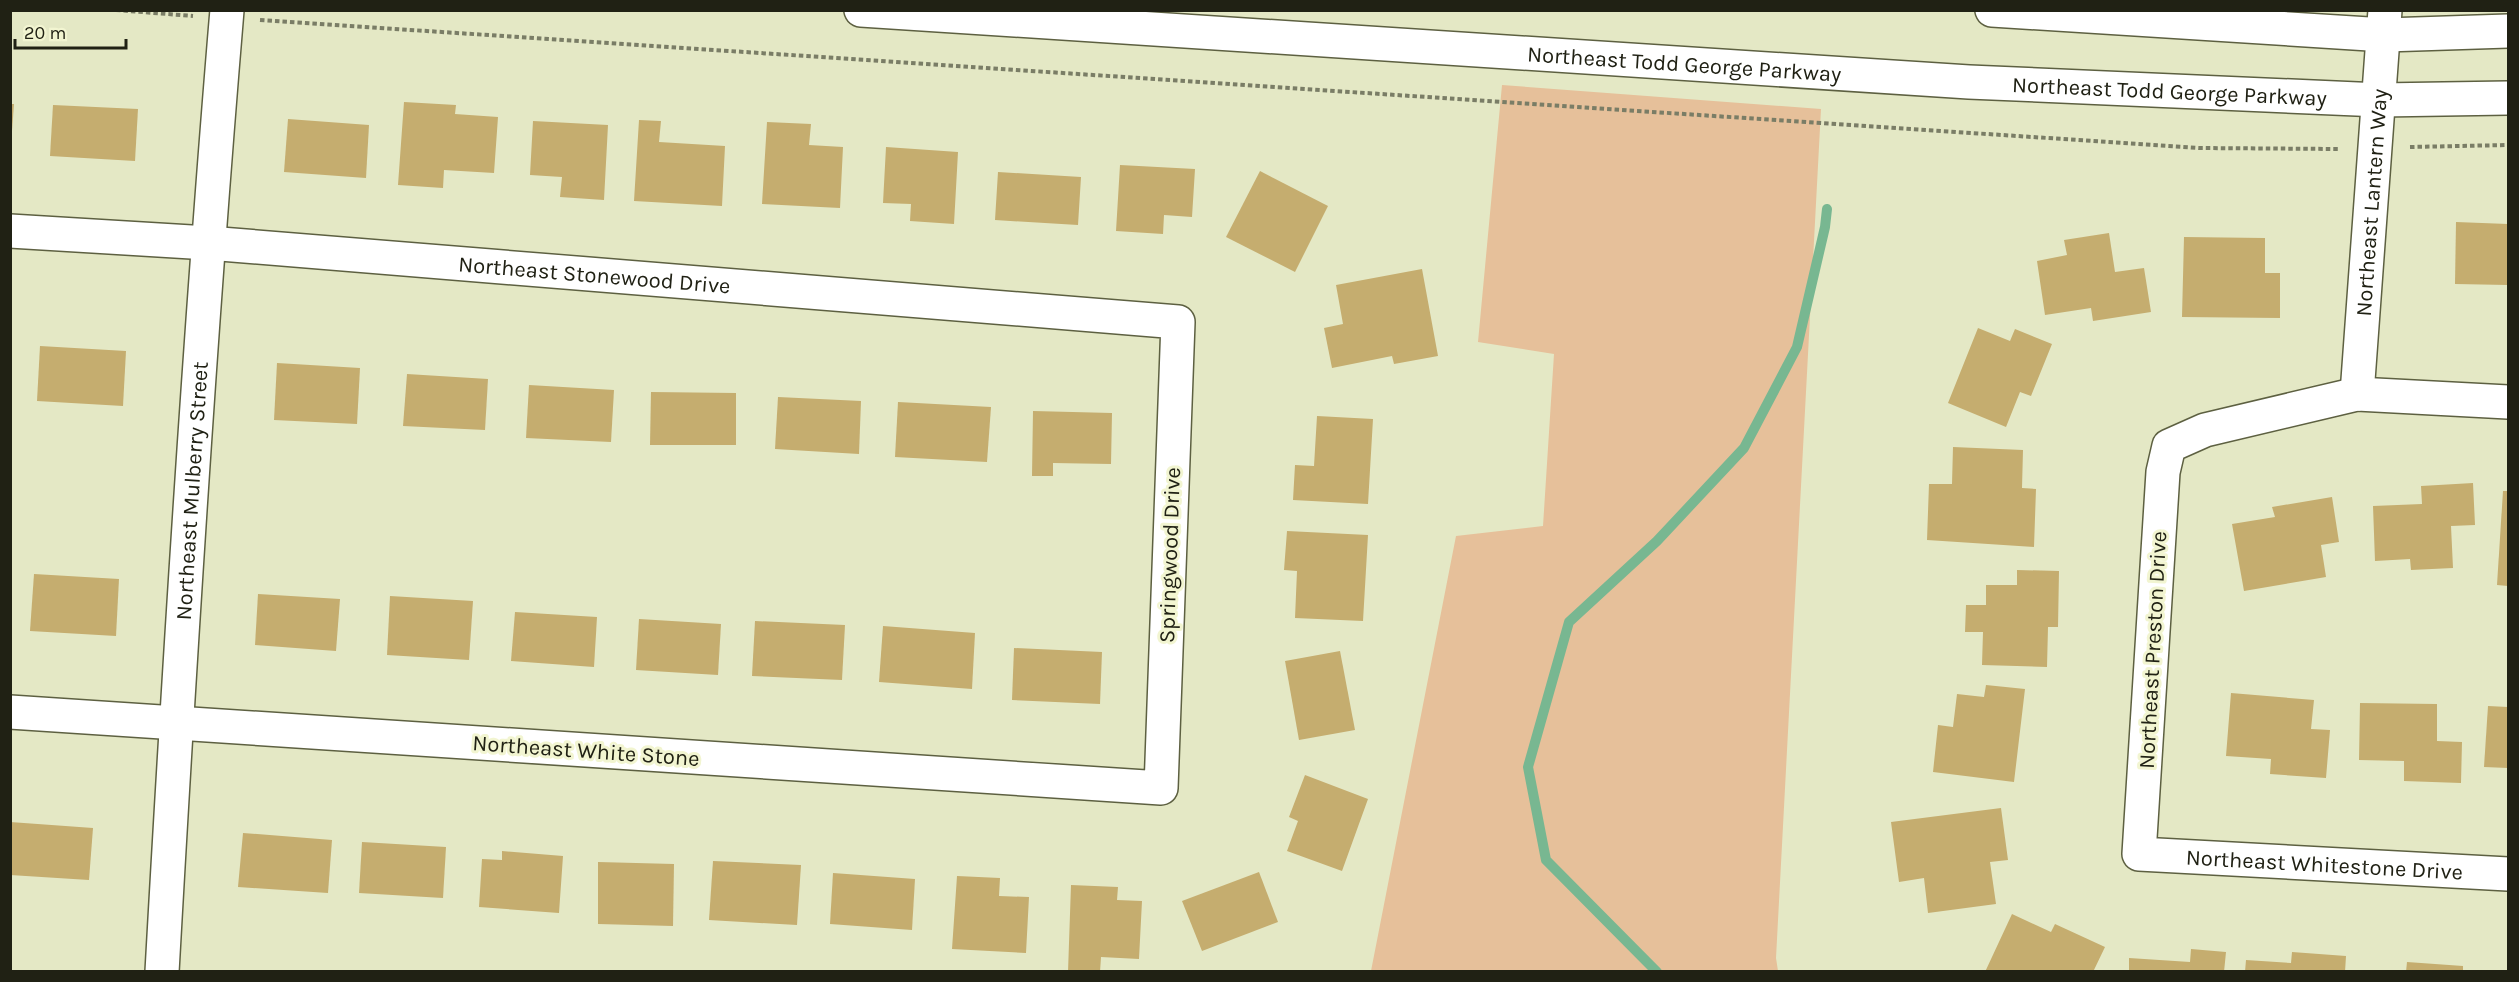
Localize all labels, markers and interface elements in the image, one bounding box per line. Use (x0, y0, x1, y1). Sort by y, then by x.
scale bar (15, 12, 126, 50)
text: 20 m (24, 22, 66, 44)
street label: Northeast Todd George Parkway (1526, 41, 1842, 88)
street label: Northeast Todd George Parkway (2012, 72, 2327, 112)
street label: Northeast Lantern Way (2351, 88, 2393, 317)
street label: Northeast Stonewood Drive (457, 251, 731, 300)
street label: Northeast Mulberry Street (171, 361, 214, 621)
street label: Springwood Drive (1154, 467, 1186, 643)
street label: Northeast Preston Drive (2134, 530, 2172, 770)
street label: Northeast White Stone (472, 730, 700, 772)
street label: Northeast Whitestone Drive (2185, 845, 2464, 886)

